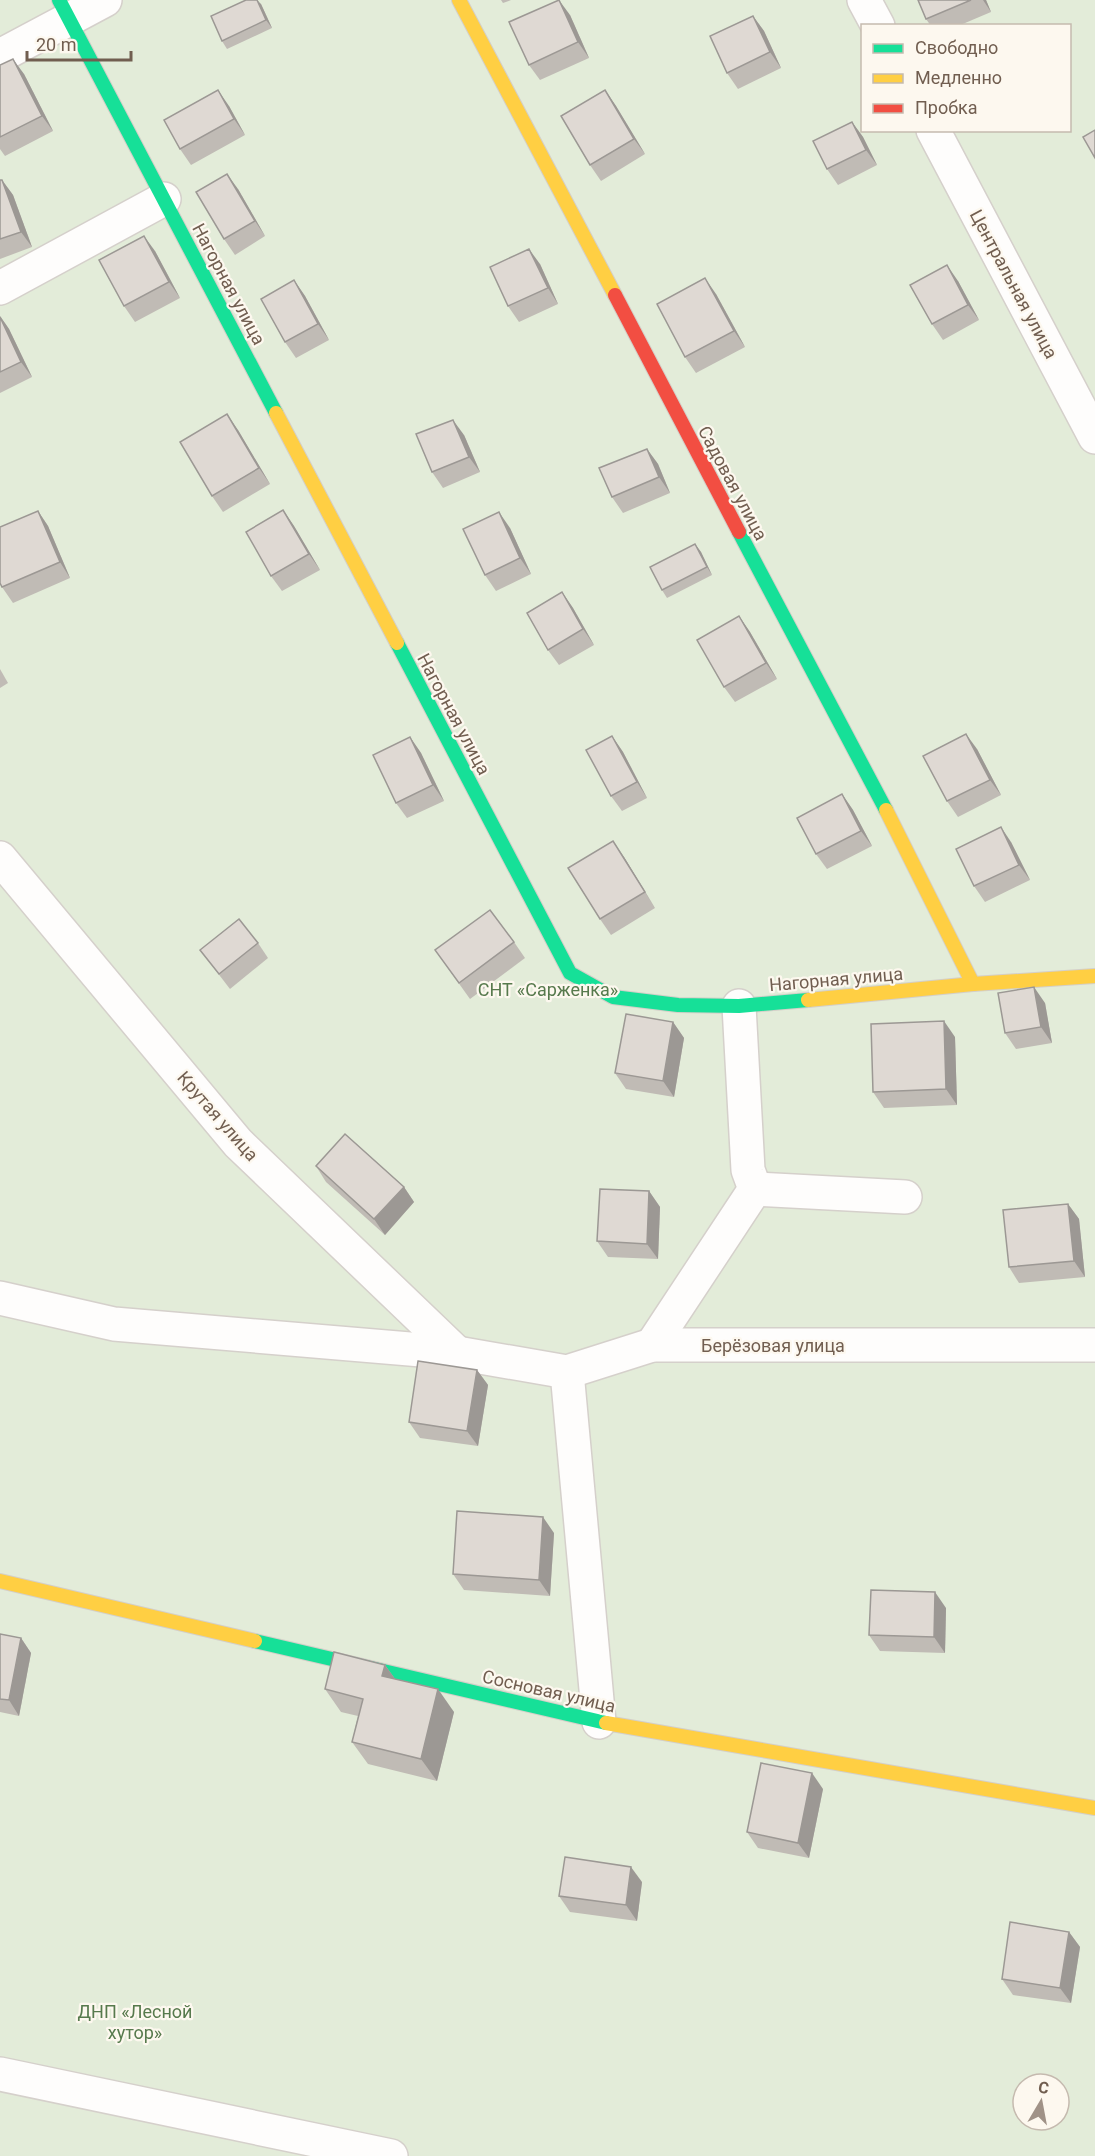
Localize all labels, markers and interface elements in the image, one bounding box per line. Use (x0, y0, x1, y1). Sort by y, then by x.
scale bar (27, 24, 130, 62)
legend (861, 24, 1071, 132)
text: 20 m (36, 34, 76, 55)
text: Свободно (915, 37, 998, 58)
text: Медленно (915, 67, 1002, 88)
text: Пробка (915, 97, 978, 118)
street label: Центральная улица (966, 206, 1062, 362)
street label: Нагорная улица (188, 220, 270, 348)
street label: Садовая улица (694, 422, 772, 544)
street label: Нагорная улица (413, 650, 495, 778)
street label: Нагорная улица (768, 963, 904, 995)
park label: СНТ «Сарженка» (478, 979, 618, 1000)
street label: Крутая улица (173, 1067, 263, 1165)
street label: Берёзовая улица (701, 1335, 845, 1356)
street label: Сосновая улица (480, 1665, 618, 1717)
park label: ДНП «Лесной хутор» (78, 2001, 192, 2043)
north arrow (1011, 2072, 1071, 2132)
text: С (1037, 2077, 1050, 2098)

